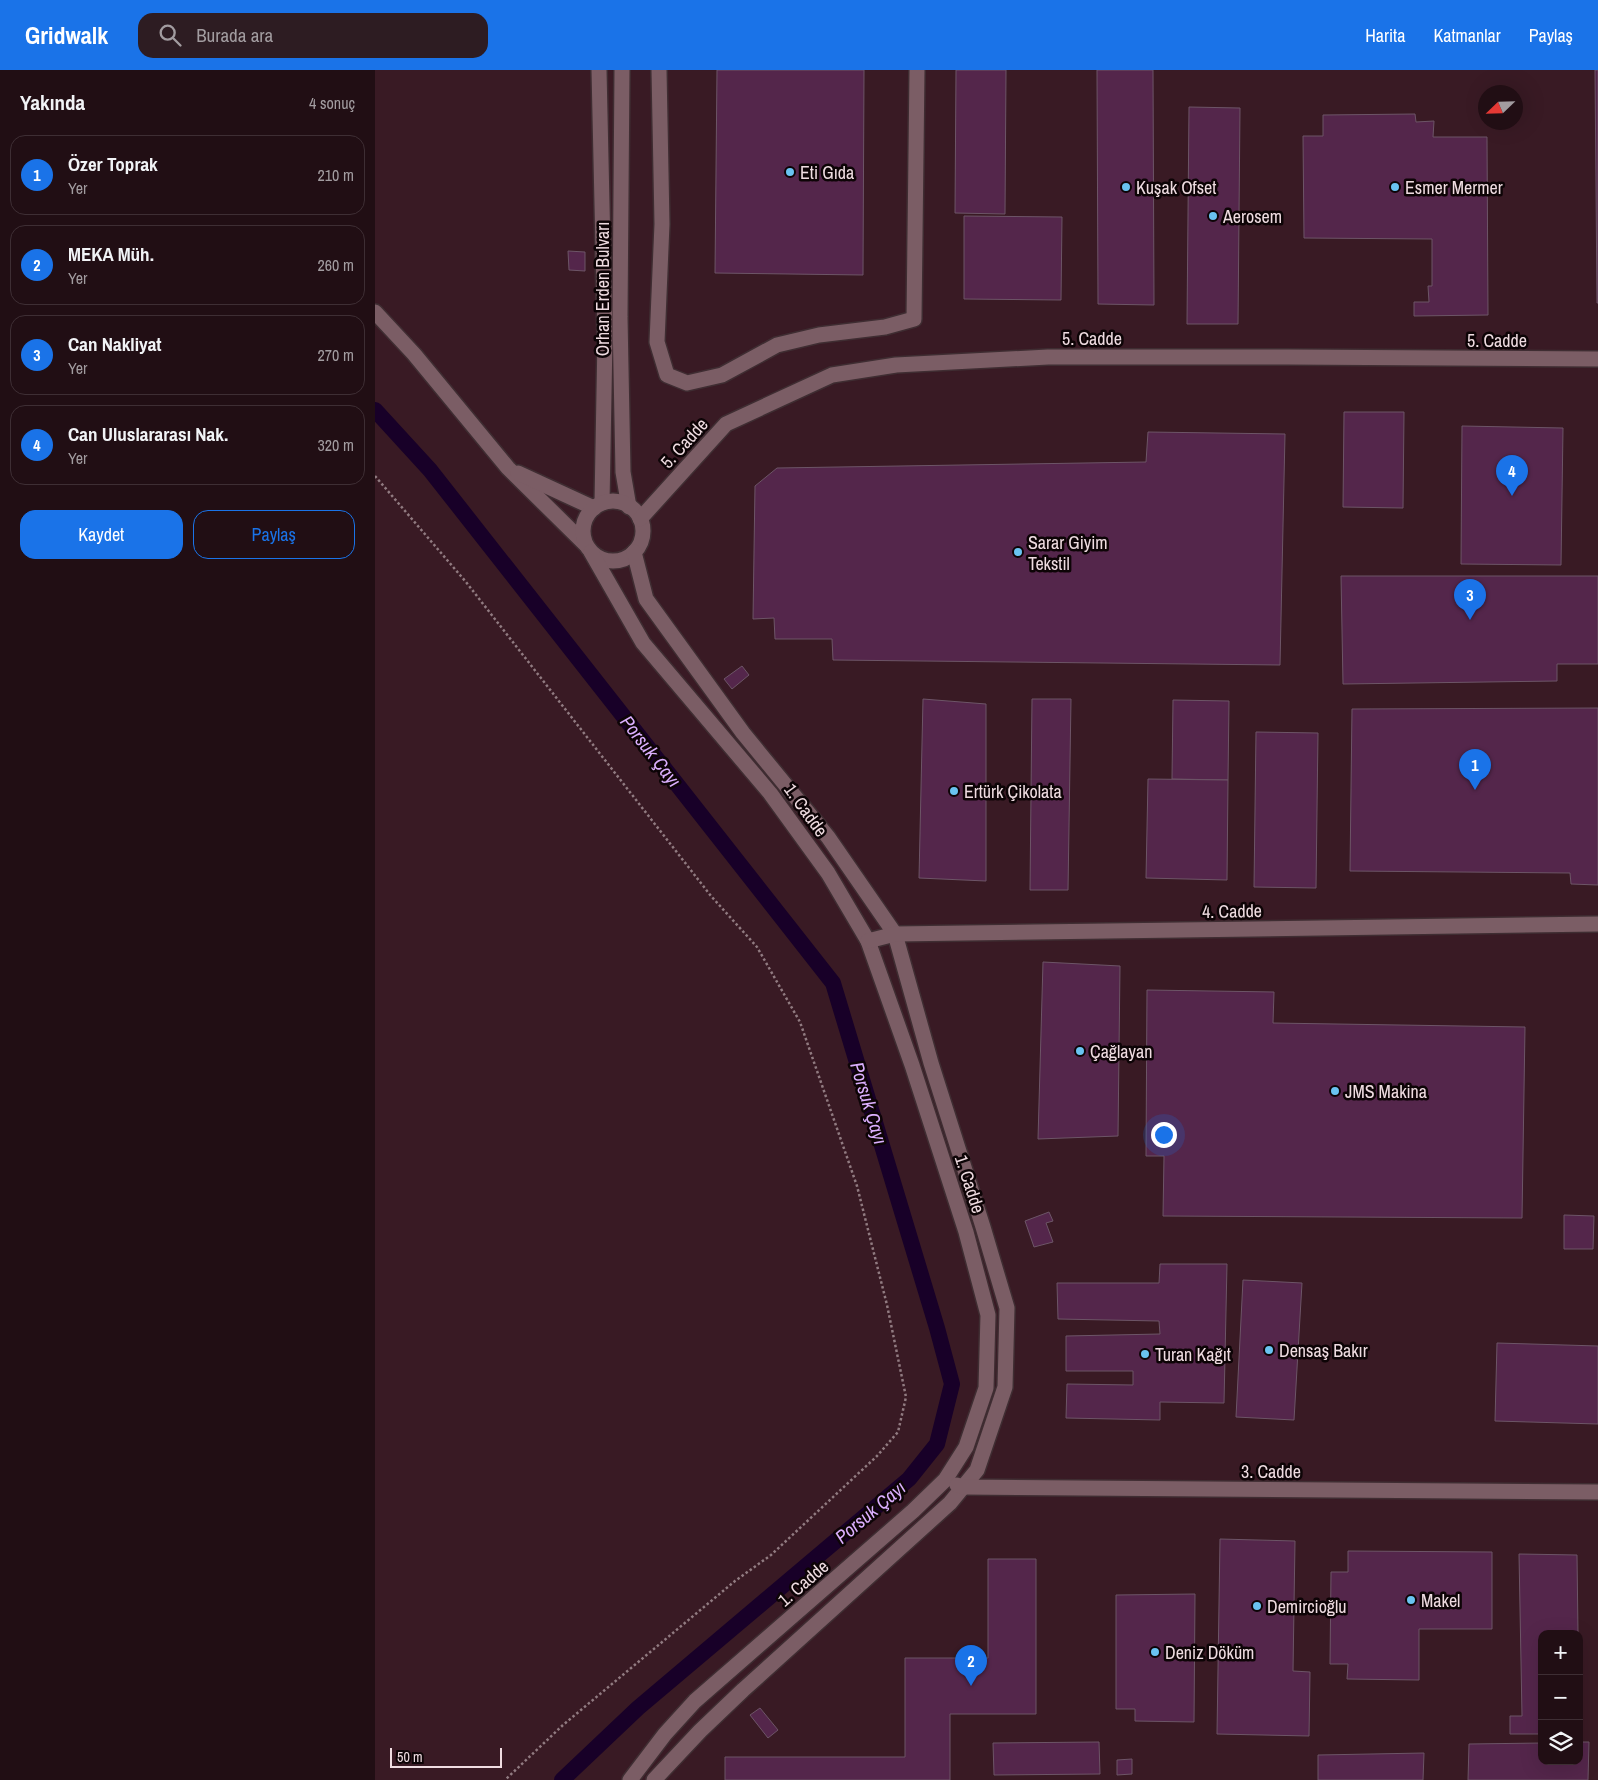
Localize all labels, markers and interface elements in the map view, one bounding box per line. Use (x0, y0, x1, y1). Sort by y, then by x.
search box (138, 13, 488, 58)
text: Gridwalk (25, 19, 108, 51)
icon: search (156, 21, 184, 49)
text: Burada ara (196, 22, 273, 48)
text: Harita (1365, 23, 1405, 48)
text: Katmanlar (1433, 23, 1501, 48)
text: Paylaş (1529, 23, 1573, 48)
north arrow (1478, 85, 1523, 130)
text: Yakında (20, 88, 85, 117)
text: 4 sonuç (309, 92, 355, 114)
text: Özer Toprak (68, 151, 158, 177)
place label: Eti Gıda (800, 160, 854, 185)
text: 1 (33, 164, 41, 186)
text: 210 m (318, 164, 354, 186)
marker: Eti Gıda (784, 166, 796, 178)
place label: Kuşak Ofset (1136, 175, 1216, 200)
place label: Esmer Mermer (1405, 175, 1503, 200)
text: Yer (68, 177, 87, 199)
marker: Kuşak Ofset (1120, 181, 1132, 193)
marker: Esmer Mermer (1389, 181, 1401, 193)
place label: Aerosem (1222, 204, 1282, 229)
marker: Aerosem (1207, 210, 1219, 222)
street label: Orhan Erden Bulvarı (590, 222, 615, 356)
text: MEKA Müh. (68, 241, 154, 267)
text: 2 (33, 254, 41, 276)
text: 260 m (318, 254, 354, 276)
text: Yer (68, 267, 87, 289)
street label: 5. Cadde (1062, 326, 1122, 351)
street label: 5. Cadde (1467, 328, 1527, 353)
text: Can Nakliyat (68, 331, 162, 357)
text: 3 (33, 344, 41, 366)
text: 270 m (318, 344, 354, 366)
text: Yer (68, 357, 87, 379)
street label: 5. Cadde (655, 412, 713, 474)
text: Can Uluslararası Nak. (68, 421, 228, 447)
text: 4 (33, 434, 41, 456)
text: 320 m (318, 434, 354, 456)
text: Yer (68, 447, 87, 469)
pin: 4 (1496, 455, 1528, 496)
button: Kaydet (20, 510, 183, 559)
button: Paylaş (193, 510, 355, 559)
place label: Sarar Giyim Tekstil (1028, 530, 1108, 576)
marker: Sarar Giyim Tekstil (1012, 546, 1024, 558)
pin: 3 (1454, 579, 1486, 620)
water label: Porsuk Çayı (615, 710, 687, 792)
pin: 1 (1459, 749, 1491, 790)
street label: 1. Cadde (778, 778, 834, 842)
place label: Ertürk Çikolata (964, 779, 1062, 804)
marker: Ertürk Çikolata (948, 785, 960, 797)
street label: 4. Cadde (1202, 898, 1262, 924)
place label: Çağlayan (1090, 1039, 1152, 1064)
marker: Çağlayan (1074, 1045, 1086, 1057)
water label: Porsuk Çayı (844, 1059, 894, 1147)
place label: JMS Makina (1345, 1079, 1427, 1104)
marker: JMS Makina (1329, 1085, 1341, 1097)
your location (1151, 1122, 1177, 1148)
street label: 1. Cadde (949, 1152, 991, 1216)
place label: Densaş Bakır (1279, 1338, 1368, 1363)
place label: Turan Kağıt (1155, 1342, 1231, 1367)
marker: Densaş Bakır (1263, 1344, 1275, 1356)
marker: Turan Kağıt (1139, 1348, 1151, 1360)
street label: 3. Cadde (1241, 1459, 1301, 1484)
water label: Porsuk Çayı (829, 1475, 911, 1549)
street label: 1. Cadde (772, 1554, 834, 1612)
place label: Makel (1421, 1588, 1460, 1613)
place label: Demircioğlu (1267, 1594, 1347, 1619)
marker: Makel (1405, 1594, 1417, 1606)
marker: Demircioğlu (1251, 1600, 1263, 1612)
map controls (1538, 1630, 1583, 1765)
button: + (1538, 1630, 1583, 1675)
place label: Deniz Döküm (1165, 1640, 1254, 1665)
pin: 2 (955, 1645, 987, 1686)
marker: Deniz Döküm (1149, 1646, 1161, 1658)
button: − (1538, 1675, 1583, 1720)
button: layers (1538, 1720, 1583, 1765)
scale bar (390, 1745, 503, 1768)
text: 50 m (397, 1748, 423, 1766)

